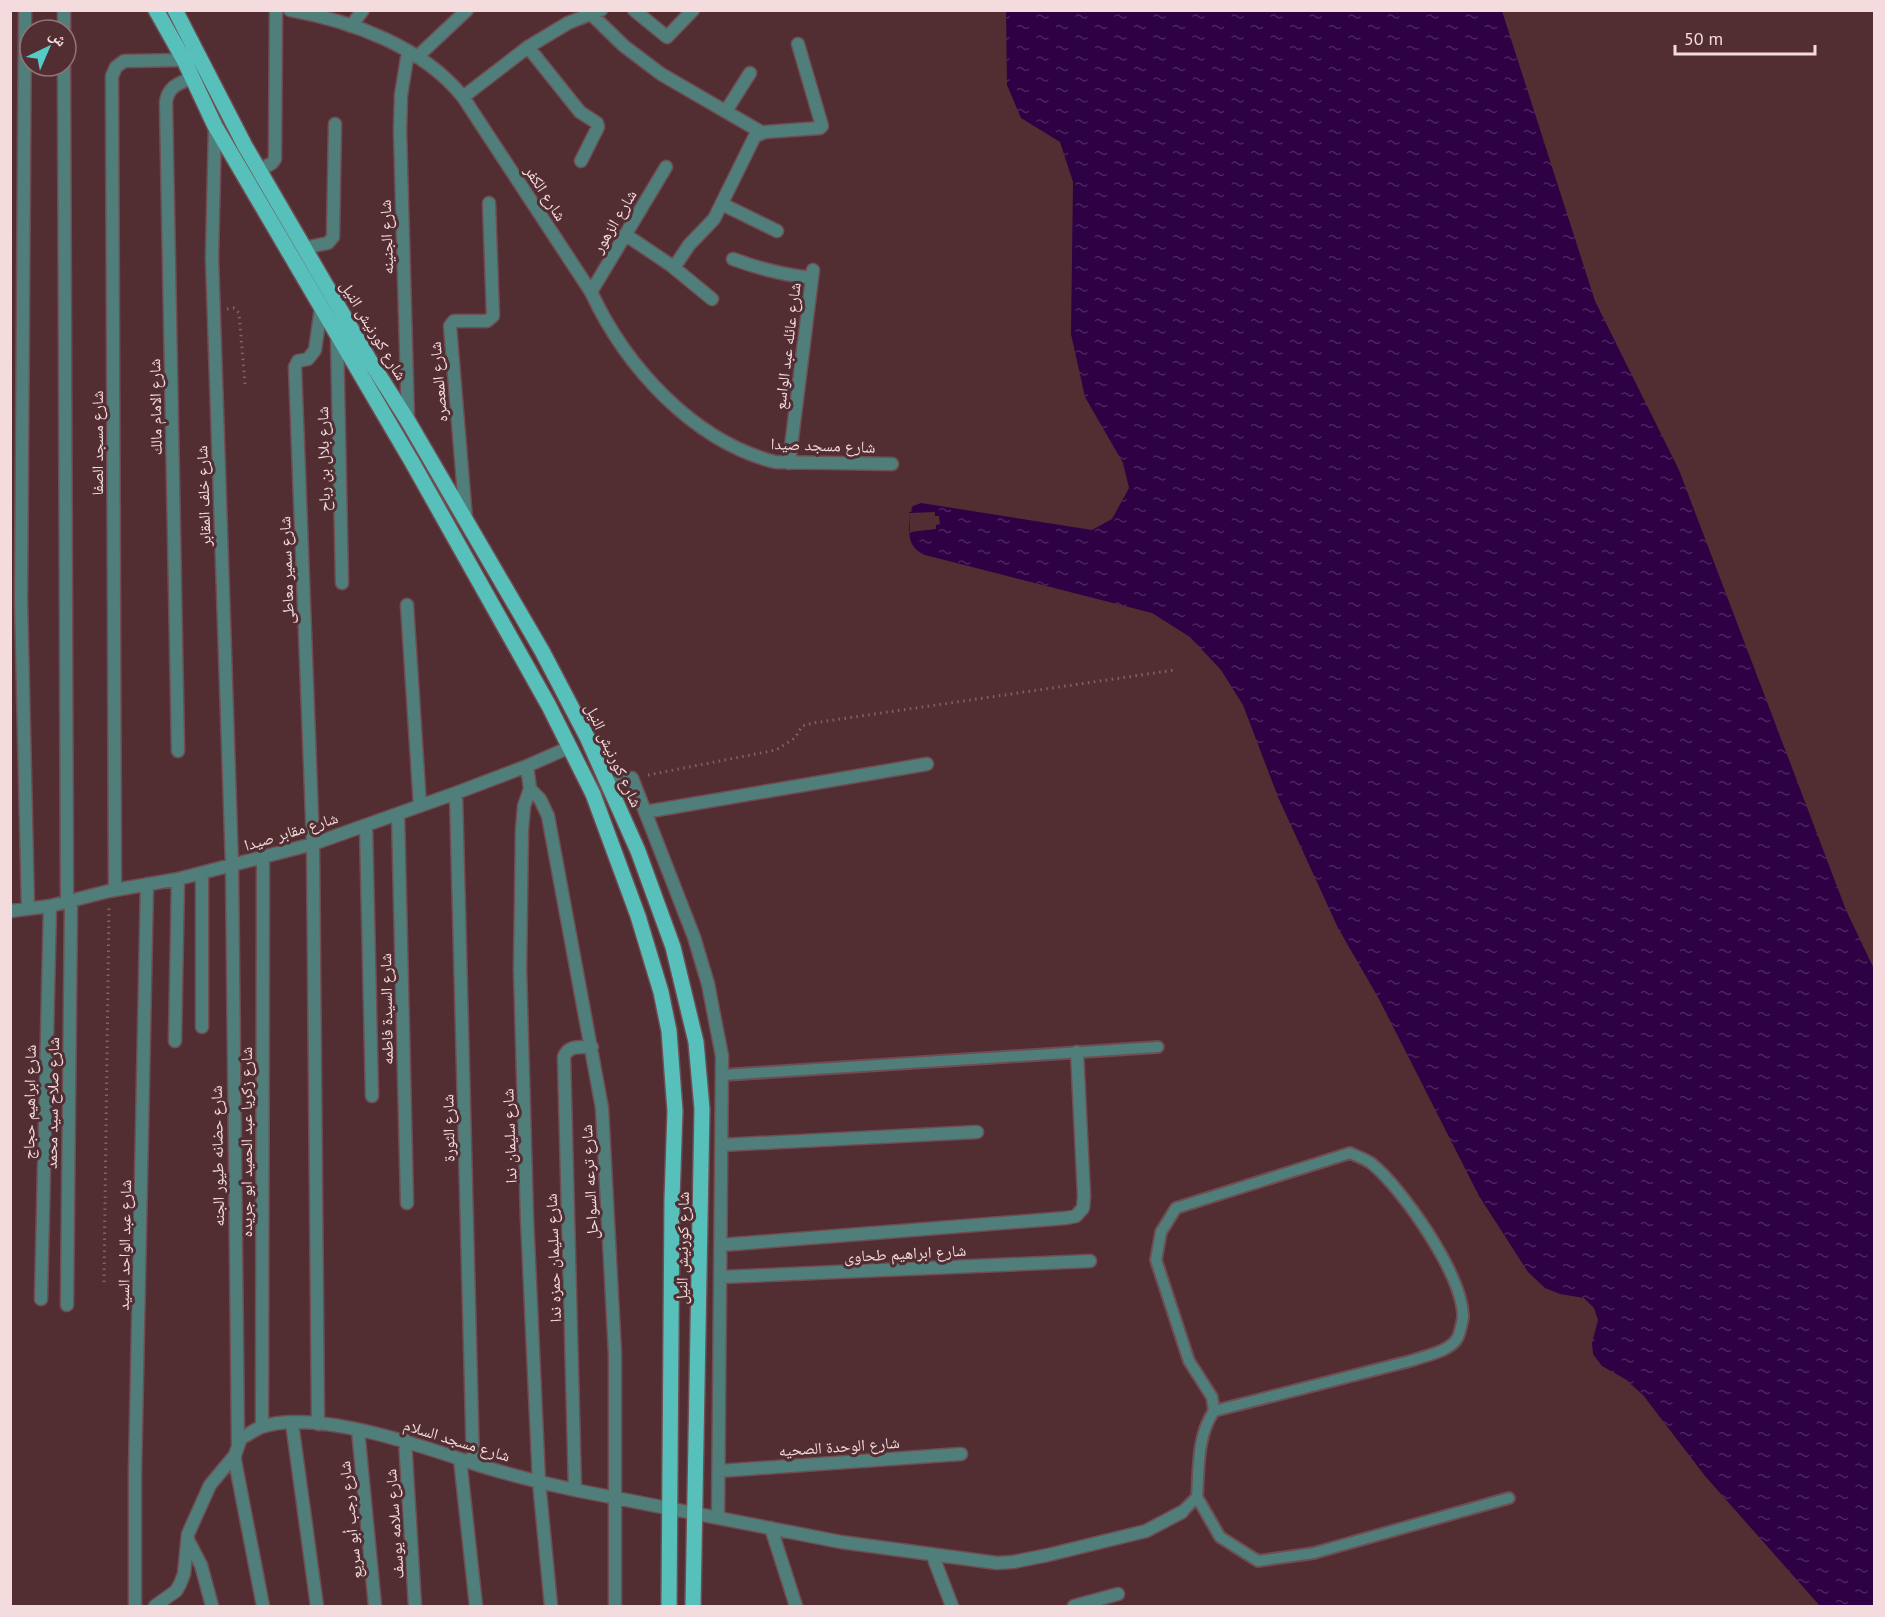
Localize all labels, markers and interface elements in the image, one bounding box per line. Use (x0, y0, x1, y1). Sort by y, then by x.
north arrow (18, 18, 78, 78)
scale bar (1675, 18, 1814, 56)
text: ش (45, 24, 71, 50)
text: 50 m (1684, 27, 1723, 50)
street label: شارع الكفر (519, 161, 571, 225)
street label: شارع الزهور (587, 186, 641, 258)
street label: شارع الجنينه (375, 199, 398, 275)
street label: شارع كورنيش النيل (336, 277, 412, 384)
street label: شارع عائله عبد الواسع (769, 281, 806, 411)
street label: شارع المعصره (425, 341, 452, 423)
street label: شارع الامام مالك (144, 358, 167, 456)
street label: شارع مسجد الصفا (87, 391, 108, 496)
street label: شارع بلال بن رباح (312, 406, 335, 512)
street label: شارع مسجد صيدا (770, 433, 876, 458)
street label: شارع خلف المقابر (191, 445, 216, 548)
street label: شارع سمير معاطى (274, 516, 299, 624)
street label: شارع كورنيش النيل (580, 700, 647, 811)
street label: شارع مقابر صيدا (242, 807, 341, 856)
street label: شارع السيدة فاطمه (375, 953, 398, 1065)
street label: شارع صلاح سيد محمد (41, 1037, 64, 1169)
street label: شارع ابراهيم حجاج (18, 1044, 41, 1160)
street label: شارع زكريا عبد الحميد ابو جريده (236, 1047, 257, 1237)
street label: شارع حضانه طيور الجنه (206, 1085, 229, 1227)
street label: شارع سليمان ندا (497, 1088, 522, 1184)
street label: شارع الثورة (437, 1094, 460, 1162)
street label: شارع ترعه السواحل (576, 1124, 603, 1240)
street label: شارع عبد الواحد السيد (113, 1179, 136, 1311)
street label: شارع كورنيش النيل (671, 1191, 694, 1305)
street label: شارع سليمان حمزه ندا (541, 1193, 566, 1323)
street label: شارع ابراهيم طحاوى (843, 1240, 967, 1267)
street label: شارع مسجد السلام (401, 1414, 513, 1467)
street label: شارع الوحدة الصحيه (778, 1432, 900, 1461)
street label: شارع رجب أبو سريع (334, 1460, 367, 1580)
street label: شارع سلامه يوسف (380, 1468, 409, 1580)

